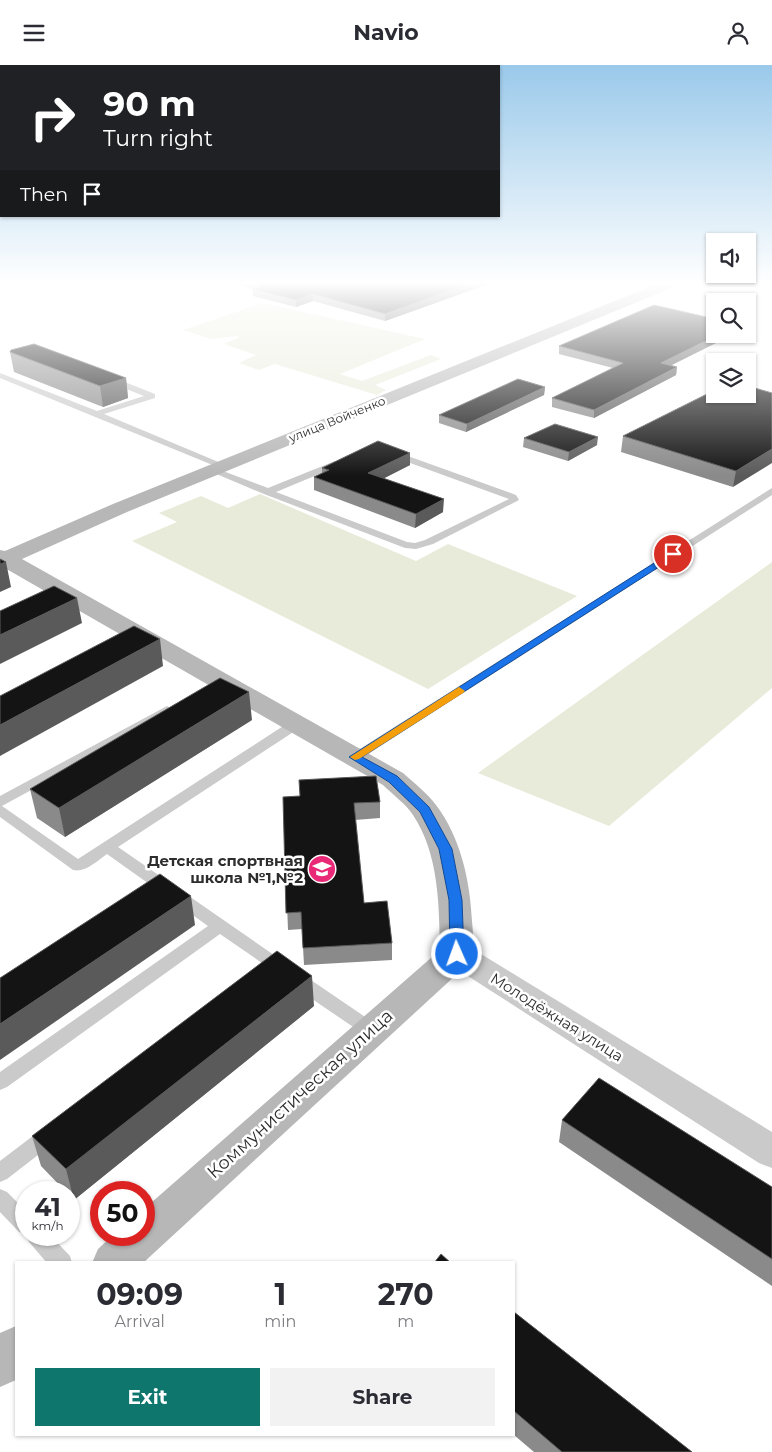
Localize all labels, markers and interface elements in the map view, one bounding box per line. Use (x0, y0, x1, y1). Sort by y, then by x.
icon: menu (20, 19, 48, 47)
text: Navio (353, 19, 419, 46)
icon: person (724, 19, 752, 47)
text: 90 m (103, 82, 196, 125)
icon: right (20, 85, 85, 150)
text: Turn right (103, 125, 213, 152)
icon: arrive (78, 180, 106, 208)
text: Then (20, 183, 68, 206)
map controls (706, 233, 756, 403)
button: sound (706, 233, 756, 283)
button: search (706, 293, 756, 343)
button: layers (706, 353, 756, 403)
street label: улица Войченко (286, 393, 388, 446)
pin (652, 533, 694, 575)
icon: arrive (659, 540, 687, 568)
place label: Детская спортвная школа №1,№2 (147, 851, 303, 887)
school or university icon: Детская спортвная школа №1,№2 (307, 854, 337, 884)
position arrow (430, 927, 482, 979)
street label: Молодёжная улица (487, 968, 627, 1066)
street label: Коммунистическая улица (203, 1005, 397, 1183)
speed limit sign: 50 (90, 1181, 155, 1246)
text: 41 (34, 1192, 61, 1222)
text: km/h (31, 1218, 64, 1233)
text: 09:09 (96, 1276, 183, 1313)
text: 1 (274, 1276, 286, 1313)
text: 270 (378, 1276, 434, 1313)
text: Arrival (114, 1312, 165, 1331)
text: min (264, 1312, 296, 1331)
text: m (397, 1312, 414, 1331)
button: Exit (35, 1368, 260, 1426)
button: Share (270, 1368, 495, 1426)

